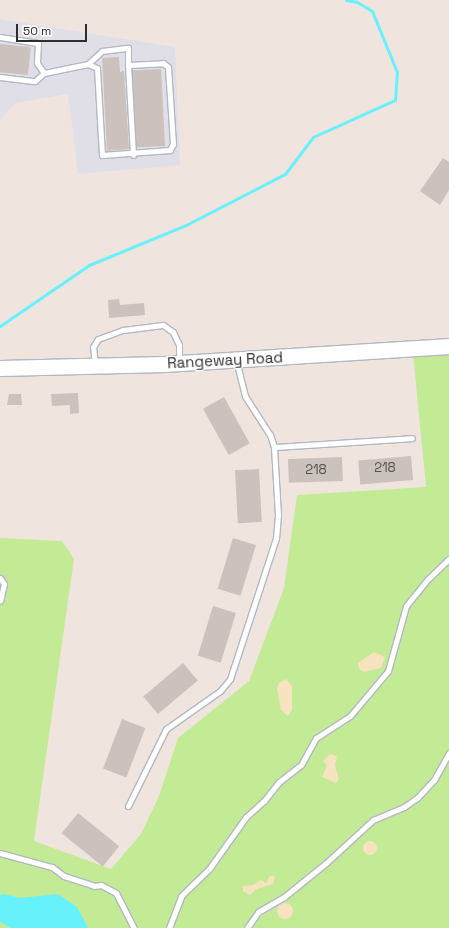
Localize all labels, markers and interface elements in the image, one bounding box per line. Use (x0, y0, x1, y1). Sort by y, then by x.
scale bar (18, 16, 89, 42)
text: 50 m (23, 23, 51, 39)
street label: Rangeway Road (167, 348, 283, 372)
house number: 218 (374, 460, 396, 476)
house number: 218 (305, 462, 327, 478)

